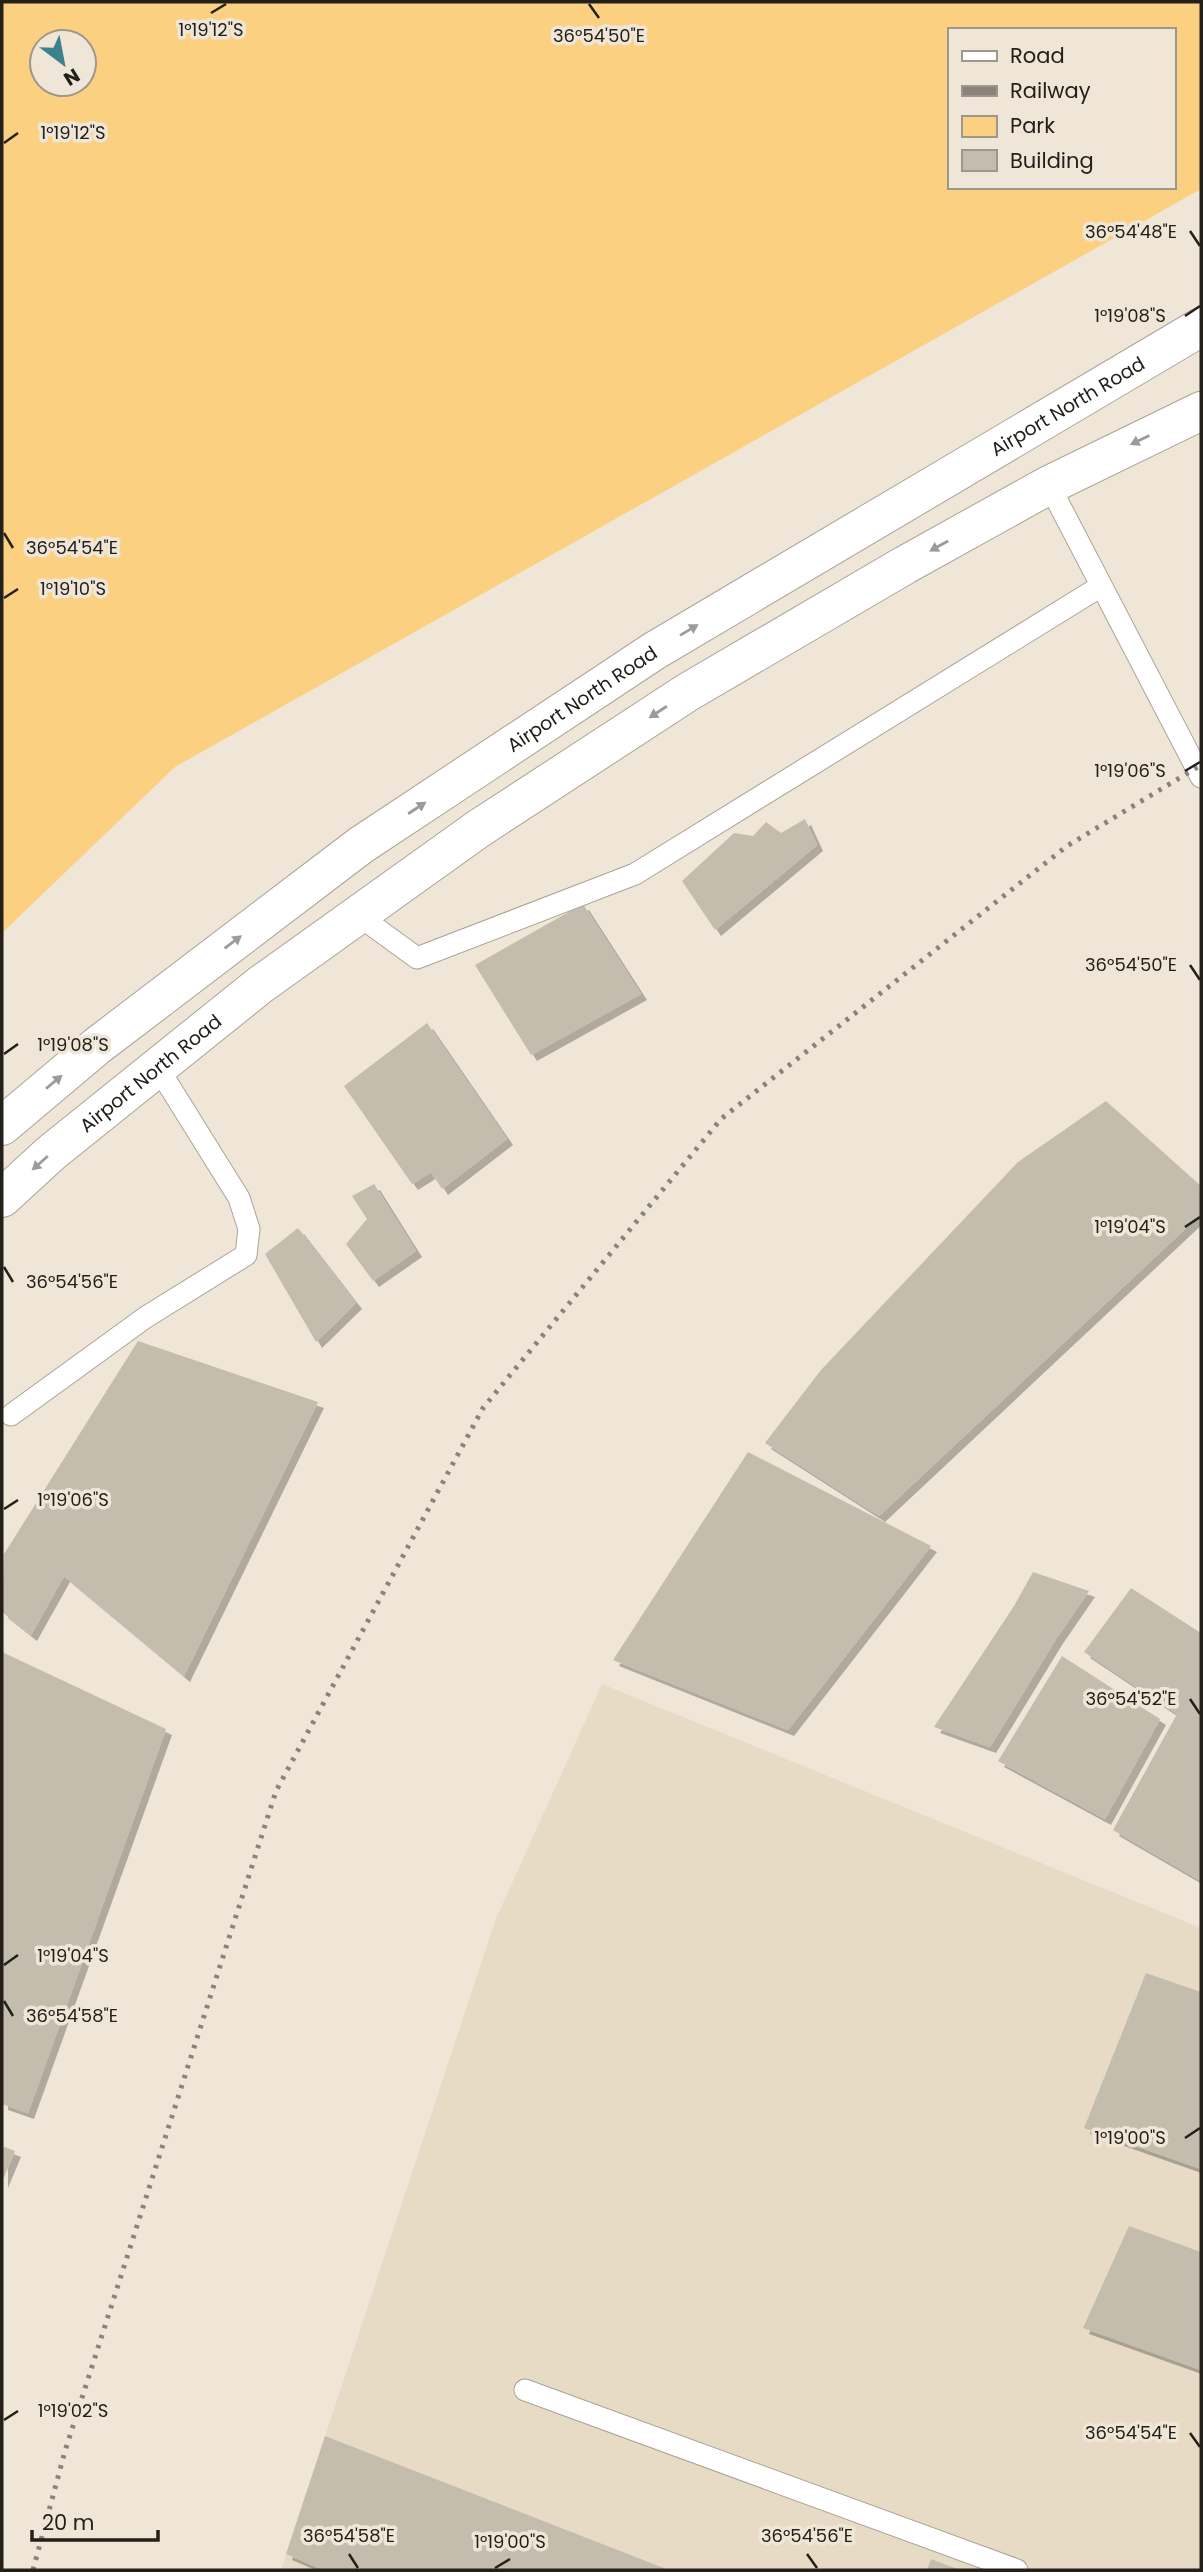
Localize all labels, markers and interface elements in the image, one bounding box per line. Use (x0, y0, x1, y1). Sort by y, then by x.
text: 1°19'12"S (178, 17, 244, 42)
text: 36°54'50"E (553, 23, 645, 48)
north arrow (28, 28, 98, 98)
legend (948, 28, 1175, 189)
text: Road (1010, 41, 1065, 70)
text: N (59, 62, 85, 92)
text: Railway (1010, 76, 1091, 105)
text: Park (1010, 111, 1055, 140)
text: 1°19'12"S (40, 120, 106, 145)
text: Building (1010, 146, 1094, 175)
text: 36°54'48"E (1085, 219, 1177, 244)
text: 1°19'08"S (1094, 303, 1166, 328)
street label: Airport North Road (985, 350, 1150, 462)
one-way arrow (1130, 434, 1150, 445)
text: 36°54'54"E (26, 535, 118, 560)
one-way arrow (929, 540, 948, 552)
text: 1°19'10"S (40, 576, 106, 601)
one-way arrow (680, 624, 699, 636)
street label: Airport North Road (502, 639, 662, 758)
one-way arrow (649, 705, 668, 718)
text: 1°19'06"S (1094, 758, 1166, 783)
one-way arrow (408, 801, 426, 815)
one-way arrow (224, 935, 242, 950)
text: 36°54'50"E (1085, 952, 1177, 977)
street label: Airport North Road (74, 1008, 227, 1138)
text: 1°19'08"S (37, 1032, 109, 1057)
one-way arrow (45, 1074, 63, 1090)
one-way arrow (32, 1155, 49, 1171)
text: 1°19'04"S (1094, 1214, 1166, 1239)
text: 36°54'56"E (26, 1269, 118, 1294)
text: 1°19'06"S (37, 1487, 109, 1512)
text: 36°54'52"E (1085, 1686, 1177, 1711)
text: 1°19'04"S (37, 1943, 109, 1968)
text: 36°54'58"E (26, 2003, 118, 2028)
text: 1°19'00"S (1094, 2125, 1166, 2150)
text: 1°19'02"S (38, 2398, 108, 2423)
text: 36°54'54"E (1085, 2420, 1177, 2445)
scale bar (32, 2498, 158, 2542)
text: 20 m (42, 2508, 95, 2537)
text: 36°54'58"E (303, 2523, 395, 2548)
text: 36°54'56"E (761, 2523, 853, 2548)
text: 1°19'00"S (474, 2529, 546, 2554)

